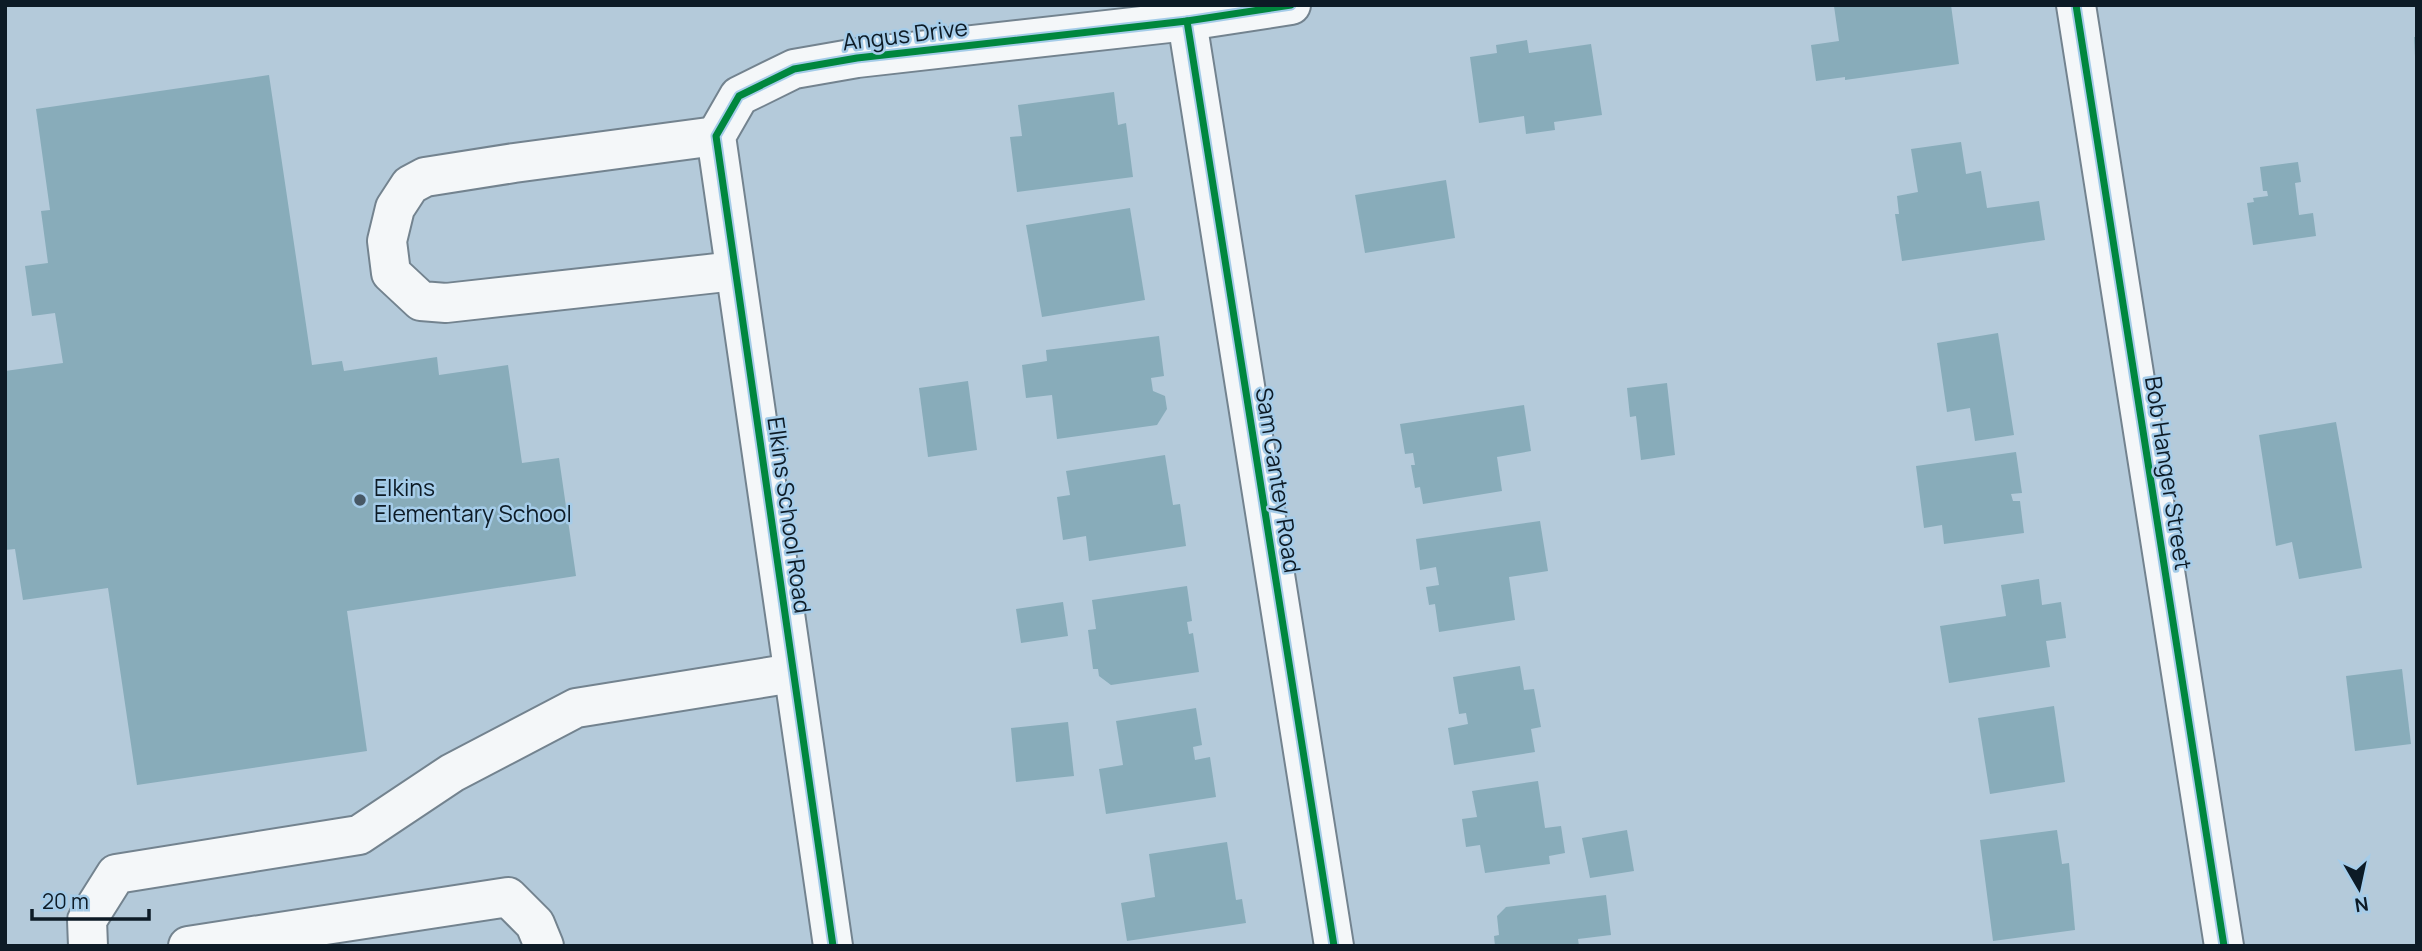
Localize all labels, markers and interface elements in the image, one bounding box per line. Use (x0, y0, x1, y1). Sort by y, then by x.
street label: Angus Drive (841, 10, 969, 58)
street label: Bob Hanger Street (2138, 374, 2200, 572)
street label: Sam Cantey Road (1249, 385, 1309, 575)
street label: Elkins School Road (760, 415, 820, 615)
place label: Elkins Elementary School (374, 471, 572, 529)
marker: Elkins Elementary School (352, 492, 368, 508)
north arrow (2324, 853, 2394, 923)
scale bar (32, 878, 149, 922)
text: 20 m (42, 887, 89, 915)
text: N (2353, 891, 2370, 919)

